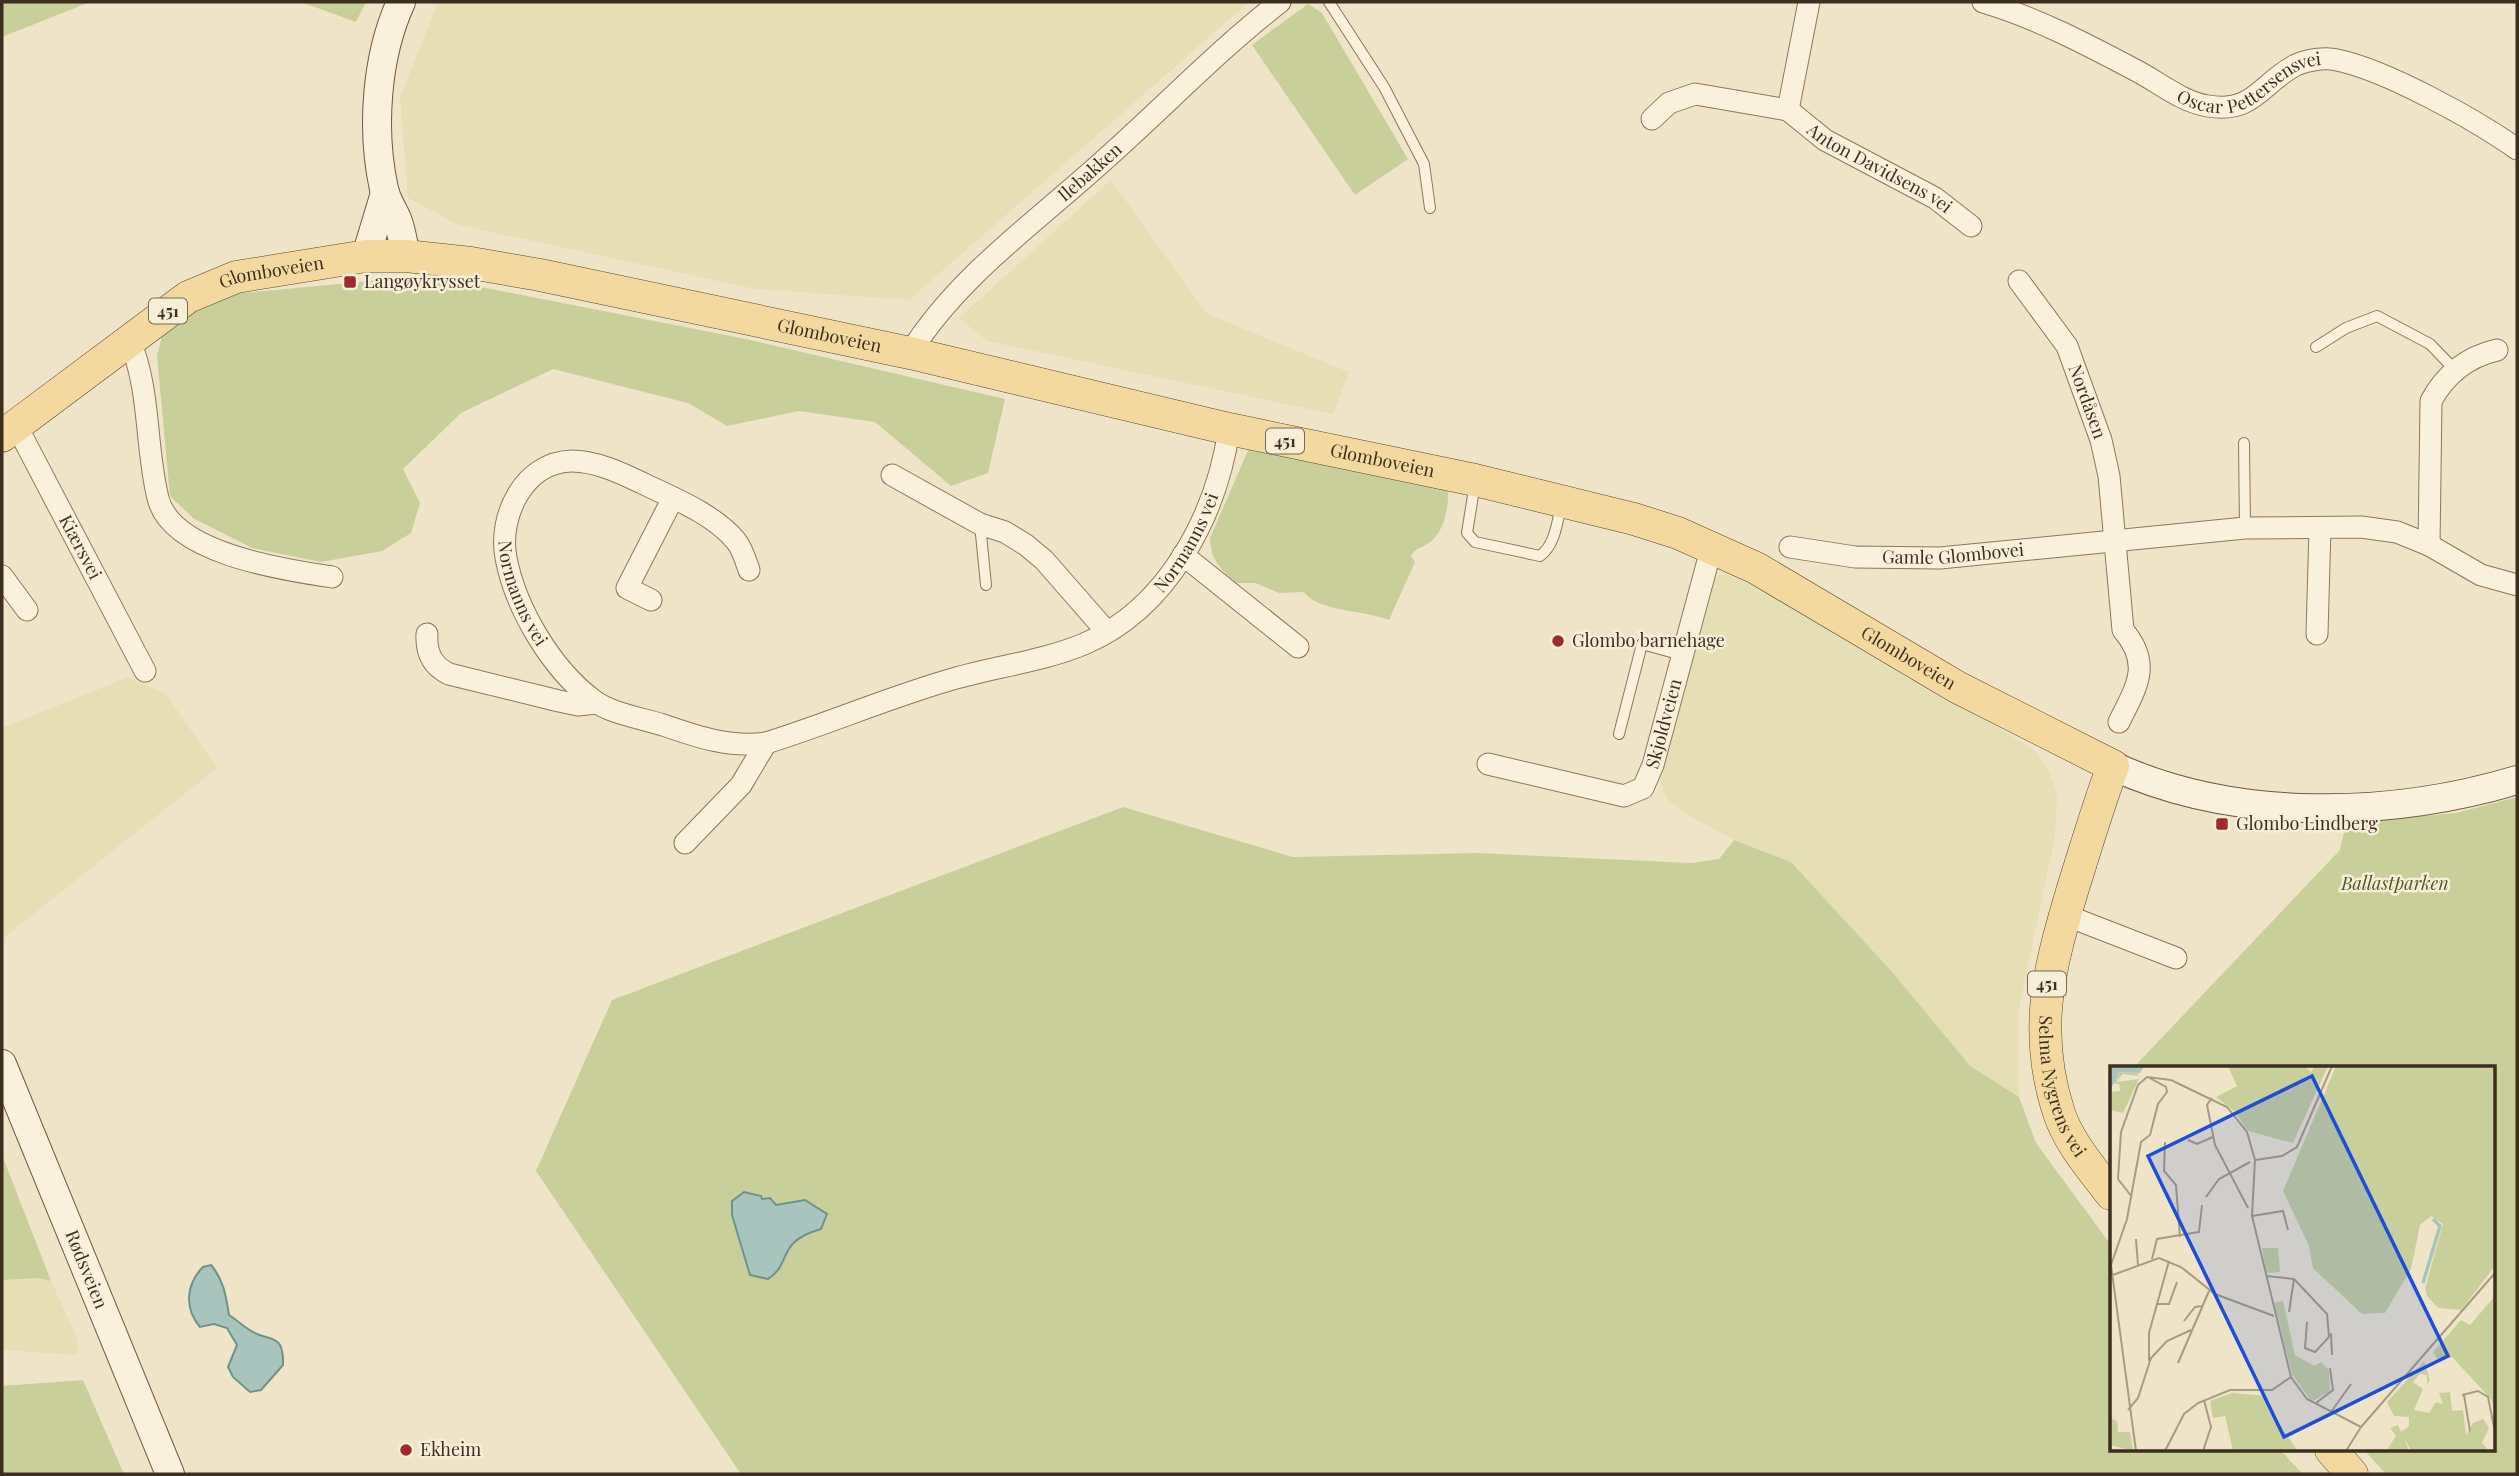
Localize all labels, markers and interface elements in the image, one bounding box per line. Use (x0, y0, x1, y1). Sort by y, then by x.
street label: Oscar Pettersensvei (2173, 46, 2322, 118)
street label: Anton Davidsens vei (1802, 117, 1958, 218)
street label: Ilebakken (1052, 137, 1127, 206)
street label: Glomboveien (215, 250, 326, 294)
place label: Langøykrysset (364, 269, 481, 293)
marker: Langøykrysset (342, 274, 358, 290)
road number: 451 (149, 298, 187, 324)
street label: Glomboveien (775, 312, 884, 358)
street label: Nordåsen (2064, 361, 2113, 442)
road number: 451 (1266, 428, 1304, 454)
street label: Glomboveien (1328, 437, 1437, 482)
street label: Normanns vei (1148, 489, 1223, 597)
street label: Kiærsvei (54, 510, 108, 583)
street label: Gamle Glombovei (1882, 537, 2025, 569)
street label: Normanns vei (493, 540, 553, 650)
street label: Glomboveien (1857, 620, 1961, 695)
place label: Glombo barnehage (1572, 628, 1725, 652)
marker: Glombo barnehage (1550, 633, 1566, 649)
street label: Skjoldveien (1639, 676, 1687, 771)
place label: Glombo Lindberg (2236, 811, 2378, 835)
marker: Glombo Lindberg (2214, 816, 2230, 832)
park label: Ballastparken (2340, 871, 2449, 895)
road number: 451 (2028, 972, 2066, 996)
street label: Selma Nygrens vei (2034, 1015, 2092, 1161)
inset map (2110, 1066, 2494, 1452)
street label: Rødsveien (60, 1226, 114, 1312)
place label: Ekheim (420, 1437, 481, 1461)
marker: Ekheim (398, 1442, 414, 1458)

